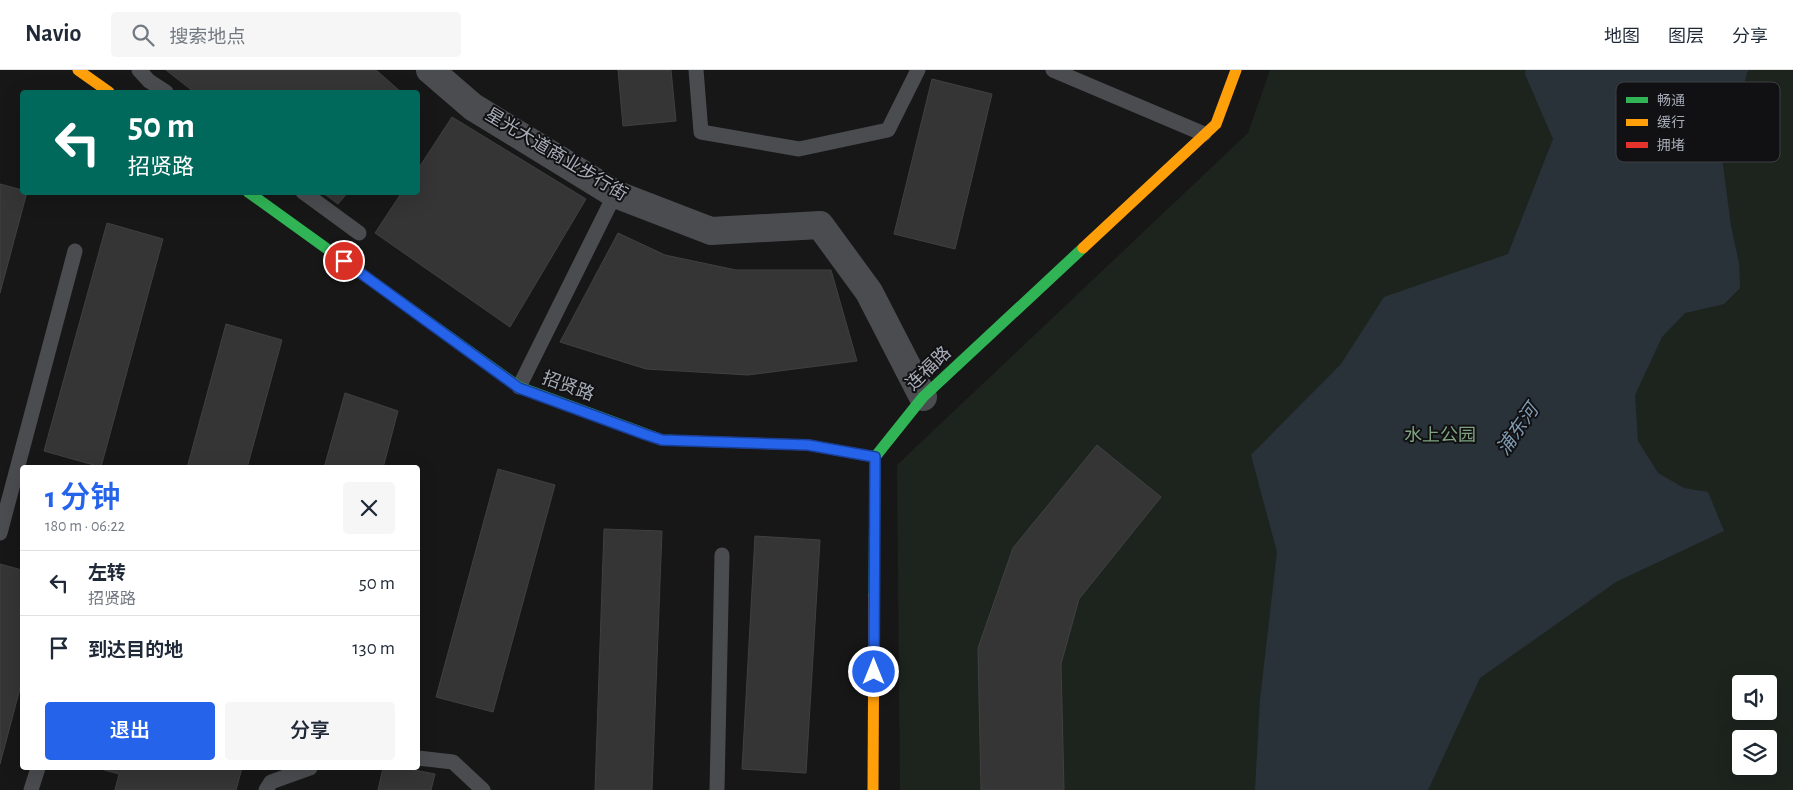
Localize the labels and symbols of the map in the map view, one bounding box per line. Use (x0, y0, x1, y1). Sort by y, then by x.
legend (1616, 82, 1780, 162)
text: 畅通 (1657, 93, 1685, 108)
street label: 星光大道商业步行街 (482, 104, 631, 204)
text: 缓行 (1657, 115, 1685, 130)
text: 拥堵 (1657, 138, 1685, 153)
pin (323, 240, 365, 282)
street label: 连福路 (902, 342, 955, 394)
street label: 招贤路 (540, 367, 597, 405)
water label: 浦东河 (1492, 397, 1544, 459)
park label: 水上公园 (1404, 426, 1476, 445)
position arrow (847, 645, 899, 697)

